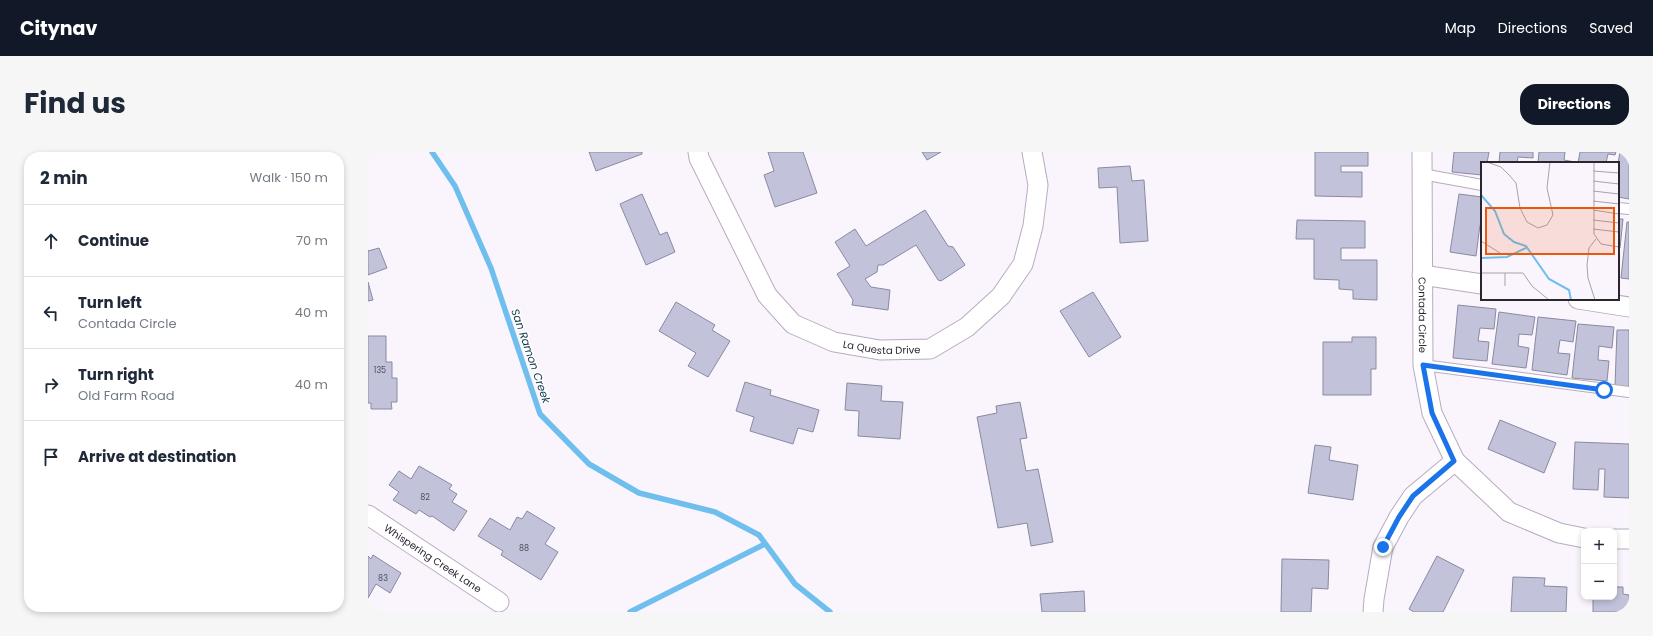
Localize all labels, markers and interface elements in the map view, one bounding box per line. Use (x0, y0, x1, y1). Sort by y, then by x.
text: Citynav (20, 15, 97, 42)
text: Map (1445, 18, 1476, 38)
text: Directions (1498, 18, 1567, 38)
text: Saved (1589, 18, 1633, 38)
text: Find us (24, 84, 126, 123)
button: Directions (1520, 84, 1629, 125)
inset map (1481, 162, 1619, 300)
text: 2 min (40, 166, 88, 190)
text: Walk · 150 m (250, 168, 328, 187)
icon: ahead (40, 230, 62, 252)
text: Continue (78, 230, 149, 251)
text: 70 m (296, 231, 328, 250)
street label: Contada Circle (1415, 277, 1430, 353)
text: Turn left (78, 292, 142, 313)
icon: left (40, 302, 62, 324)
text: 40 m (295, 303, 328, 322)
water label: San Ramon Creek (507, 307, 555, 407)
text: Contada Circle (78, 314, 176, 333)
street label: La Questa Drive (842, 337, 921, 358)
text: Turn right (78, 364, 154, 385)
house number: 135 (374, 365, 386, 376)
icon: right (40, 374, 62, 396)
text: 40 m (295, 375, 328, 394)
route start (1595, 381, 1613, 399)
text: Old Farm Road (78, 386, 175, 405)
icon: arrive (40, 446, 62, 468)
text: Arrive at destination (78, 446, 236, 467)
house number: 82 (420, 492, 430, 503)
street label: Whispering Creek Lane (381, 521, 484, 596)
map controls (1581, 528, 1617, 600)
button: + (1581, 528, 1617, 564)
route end (1374, 538, 1392, 556)
house number: 88 (519, 543, 529, 554)
button: − (1581, 564, 1617, 600)
house number: 83 (378, 573, 388, 584)

